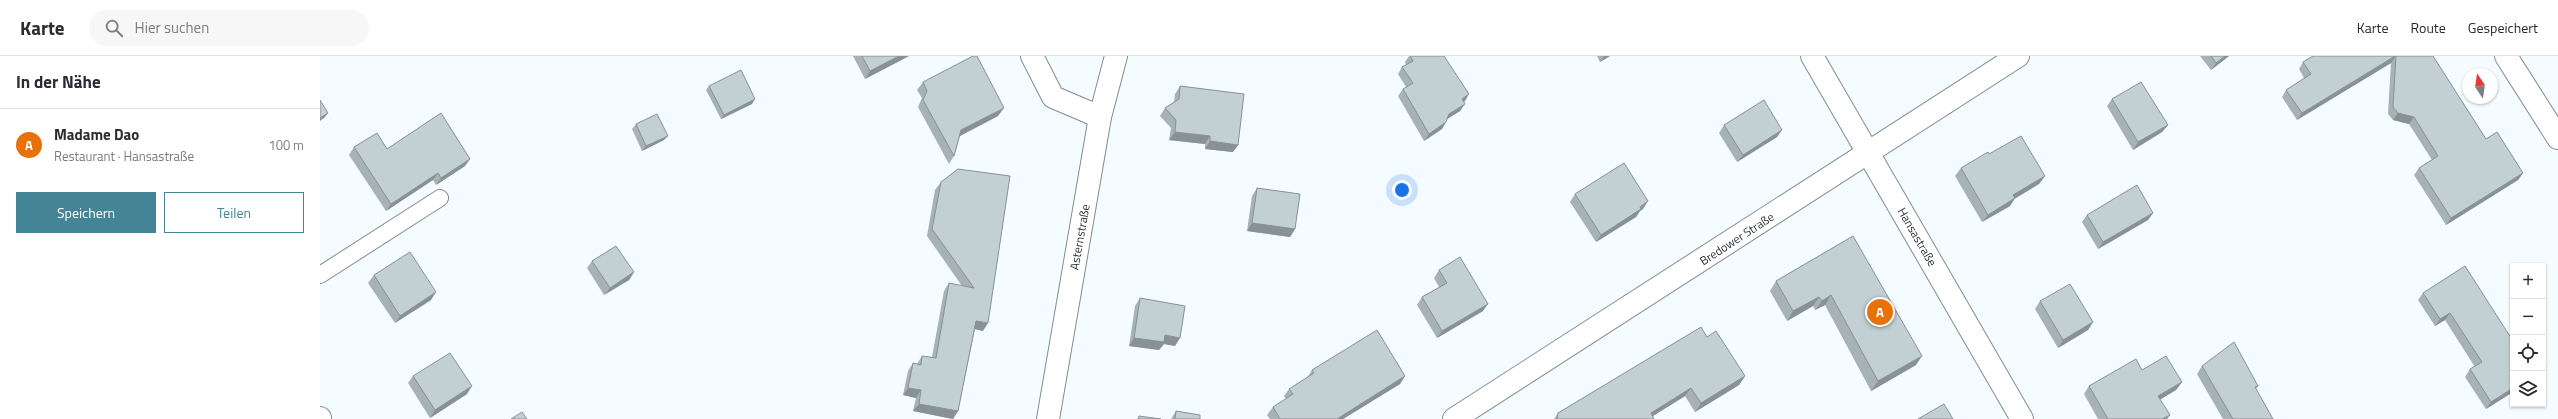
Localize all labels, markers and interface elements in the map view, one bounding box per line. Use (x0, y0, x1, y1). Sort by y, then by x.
search box (89, 10, 369, 46)
text: Karte (20, 13, 65, 42)
text: Hier suchen (135, 16, 209, 39)
icon: search (103, 17, 125, 39)
text: Karte (2357, 17, 2389, 38)
text: Route (2411, 17, 2446, 38)
text: Gespeichert (2468, 17, 2538, 38)
north arrow (2462, 68, 2498, 104)
text: In der Nähe (16, 69, 101, 95)
text: Madame Dao (54, 123, 139, 146)
text: A (25, 135, 33, 155)
text: 100 m (268, 135, 304, 155)
text: Restaurant · Hansastraße (54, 146, 194, 166)
your location (1392, 180, 1412, 200)
button: Speichern (16, 192, 156, 233)
button: Teilen (164, 192, 304, 233)
street label: Asternstraße (1064, 203, 1095, 271)
street label: Hansastraße (1893, 204, 1942, 270)
street label: Bredower Straße (1696, 207, 1778, 270)
map controls (2510, 263, 2546, 407)
button: + (2510, 263, 2546, 299)
pin: A (1867, 297, 1893, 327)
button: − (2510, 299, 2546, 335)
button: locate (2510, 335, 2546, 371)
button: layers (2510, 371, 2546, 407)

